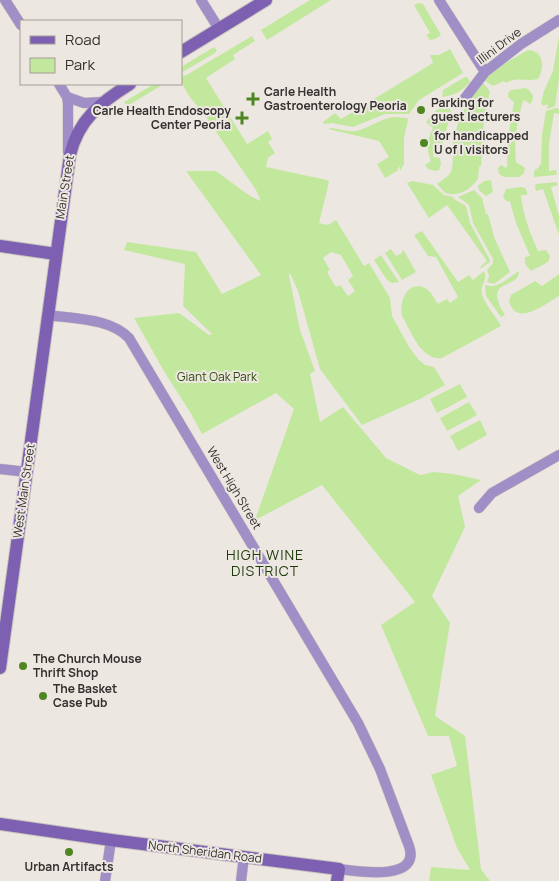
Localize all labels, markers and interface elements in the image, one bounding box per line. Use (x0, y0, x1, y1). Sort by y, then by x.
legend (20, 20, 182, 85)
street label: Illini Drive (473, 23, 524, 68)
text: Road (65, 29, 101, 50)
text: Park (65, 54, 95, 75)
place label: Carle Health Gastroenterology Peoria (264, 83, 407, 114)
marker: Carle Health Gastroenterology Peoria (246, 92, 260, 106)
place label: Parking for guest lecturers (431, 94, 521, 125)
place label: Carle Health Endoscopy Center Peoria (93, 102, 231, 133)
marker: Parking for guest lecturers (415, 104, 427, 116)
marker: Carle Health Endoscopy Center Peoria (235, 111, 249, 125)
place label: for handicapped U of I visitors (434, 127, 529, 158)
marker: for handicapped U of I visitors (418, 137, 430, 149)
street label: Main Street (51, 154, 78, 220)
park label: Giant Oak Park (177, 368, 258, 385)
street label: West Main Street (8, 442, 39, 539)
street label: West High Street (203, 443, 266, 533)
district label: HIGH WINE DISTRICT (226, 545, 304, 580)
place label: The Church Mouse Thrift Shop (33, 650, 142, 681)
marker: The Church Mouse Thrift Shop (17, 660, 29, 672)
place label: The Basket Case Pub (53, 680, 117, 711)
marker: The Basket Case Pub (37, 690, 49, 702)
street label: North Sheridan Road (147, 836, 263, 867)
marker: Urban Artifacts (63, 846, 75, 858)
place label: Urban Artifacts (25, 858, 114, 875)

